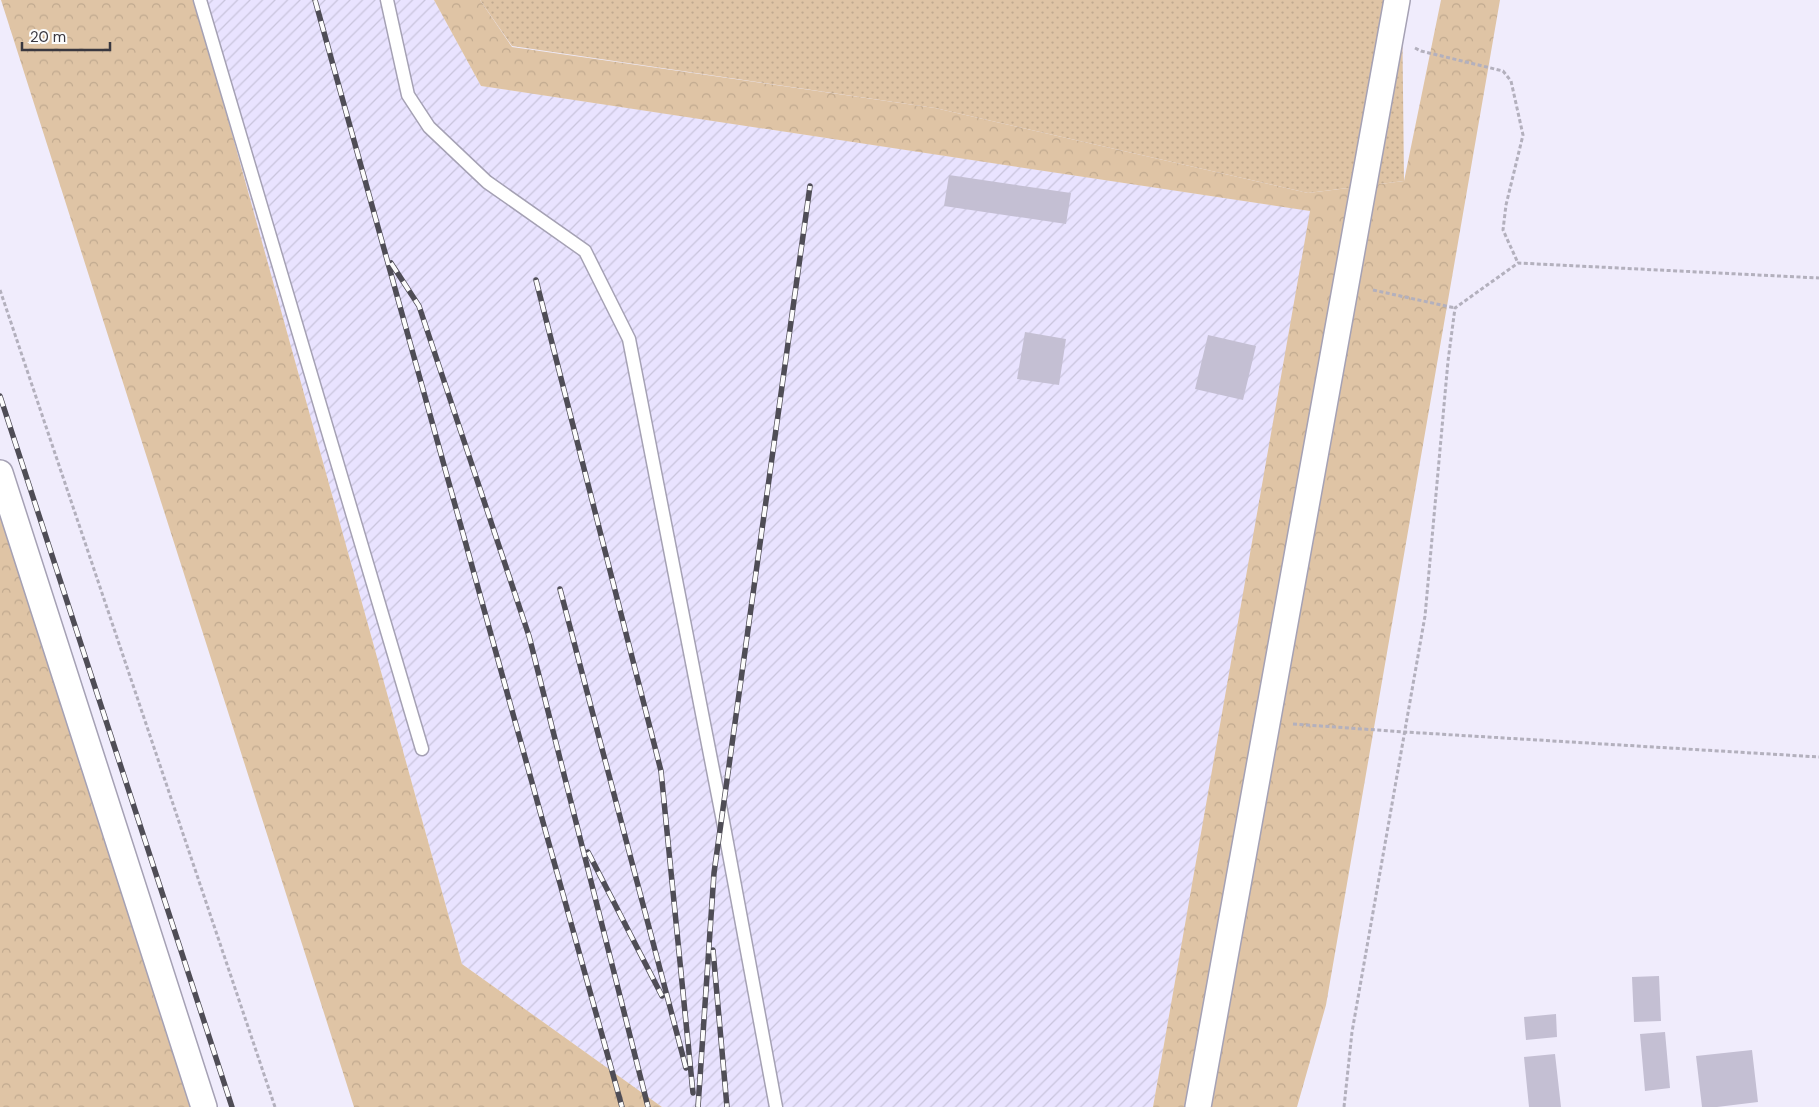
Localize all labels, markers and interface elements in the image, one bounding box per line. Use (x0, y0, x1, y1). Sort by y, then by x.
scale bar (22, 20, 110, 52)
text: 20 m (30, 27, 66, 47)

